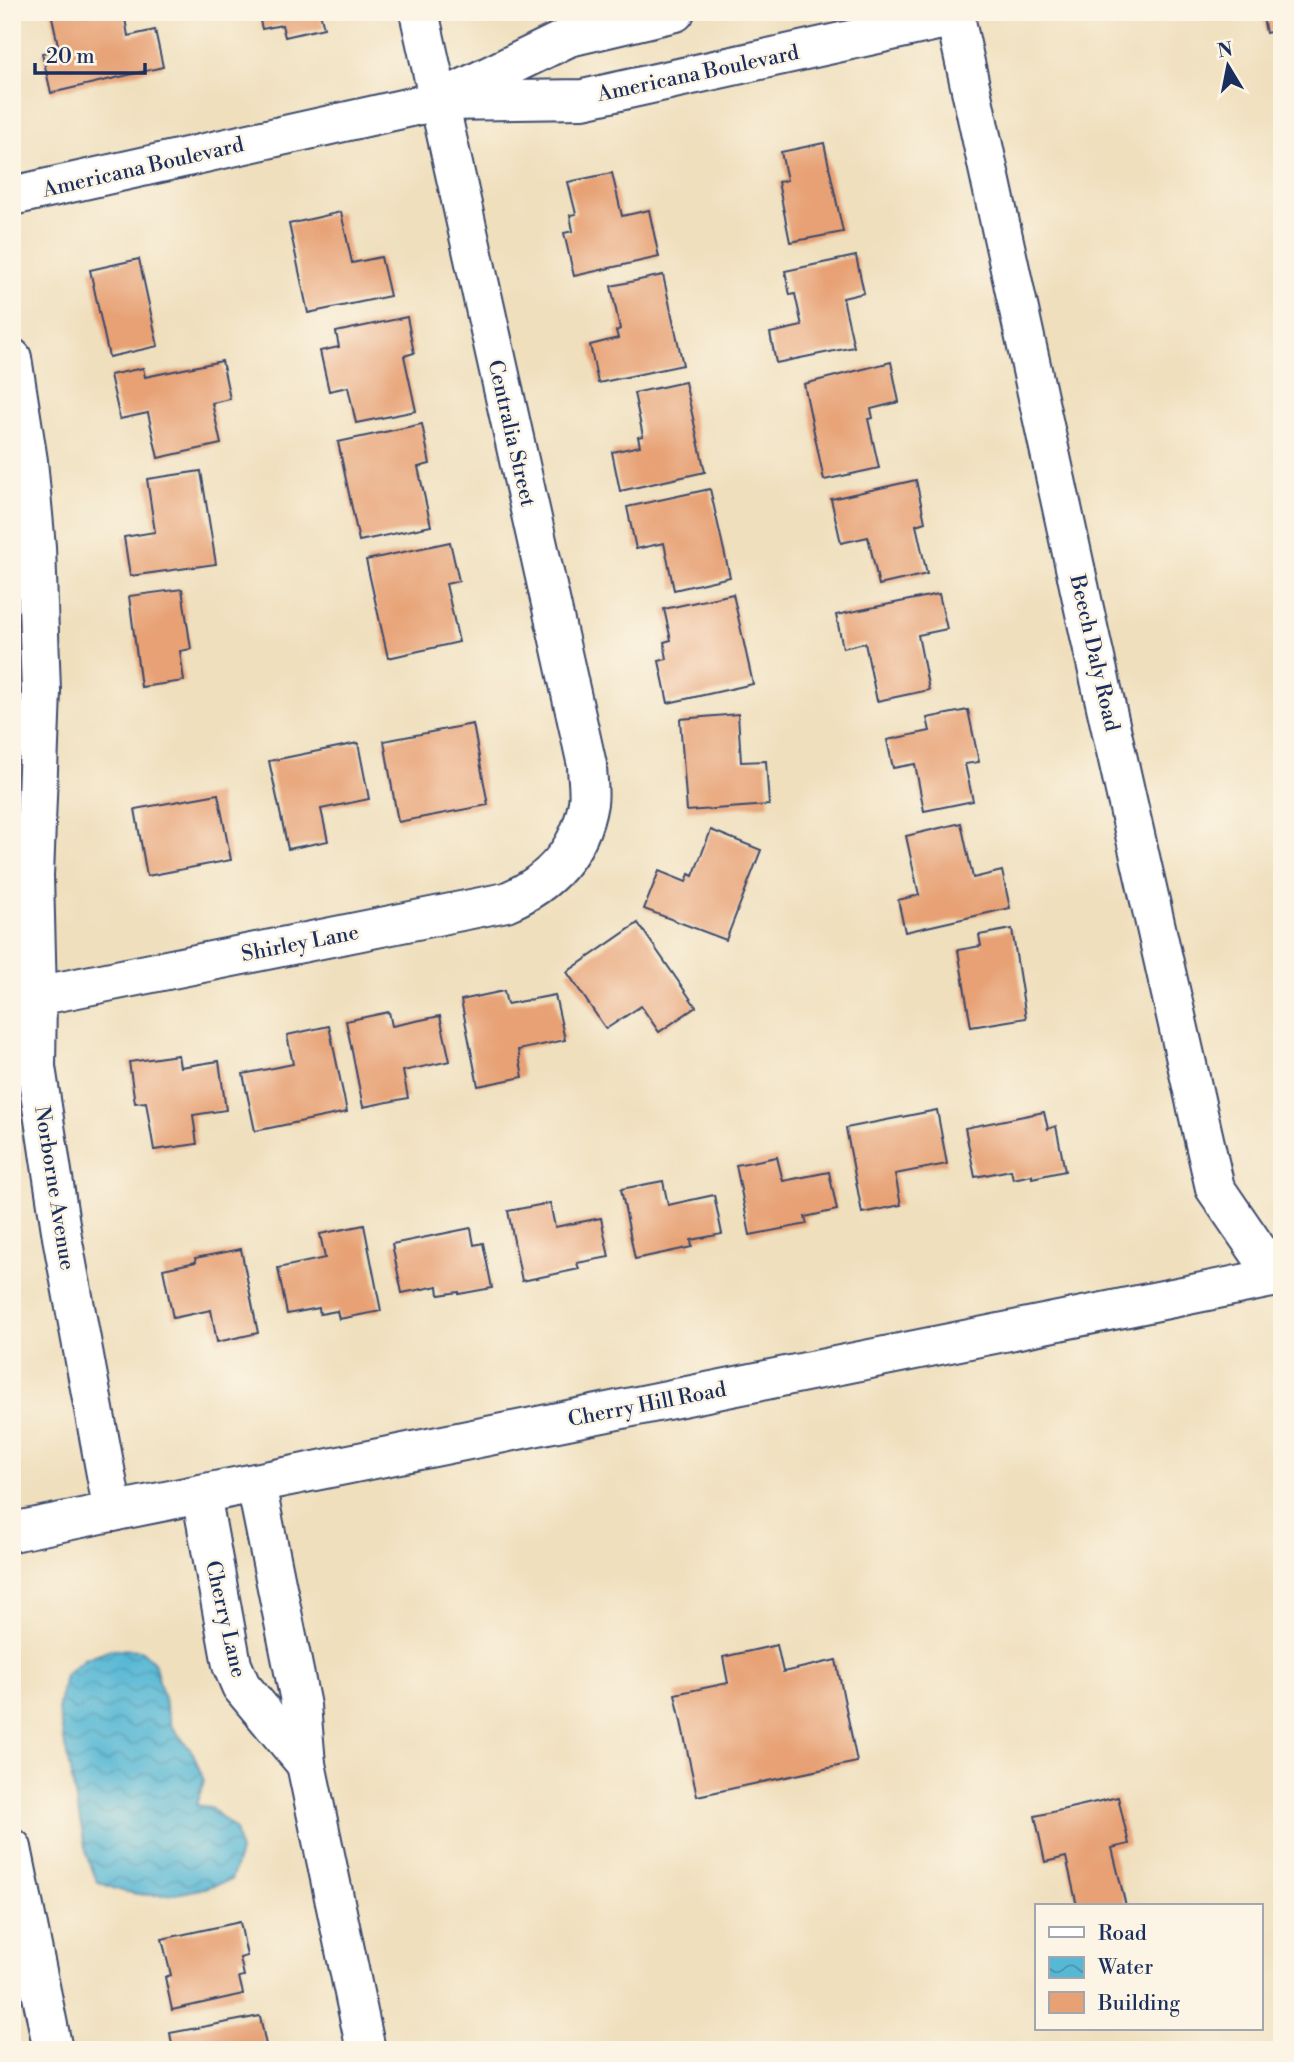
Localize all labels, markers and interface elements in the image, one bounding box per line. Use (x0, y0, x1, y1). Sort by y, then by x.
scale bar (35, 32, 145, 76)
north arrow (1192, 32, 1262, 102)
text: N (1216, 37, 1235, 63)
street label: Americana Boulevard (594, 40, 802, 108)
text: 20 m (46, 44, 95, 70)
street label: Americana Boulevard (39, 132, 246, 204)
street label: Centralia Street (482, 357, 541, 510)
street label: Beech Daly Road (1063, 572, 1125, 734)
street label: Shirley Lane (239, 920, 361, 968)
street label: Norborne Avenue (28, 1104, 80, 1272)
street label: Cherry Hill Road (566, 1377, 729, 1433)
street label: Cherry Lane (199, 1558, 251, 1680)
legend (1035, 1904, 1262, 2030)
text: Road (1098, 1921, 1147, 1947)
text: Water (1097, 1955, 1153, 1981)
text: Building (1097, 1991, 1180, 2017)

